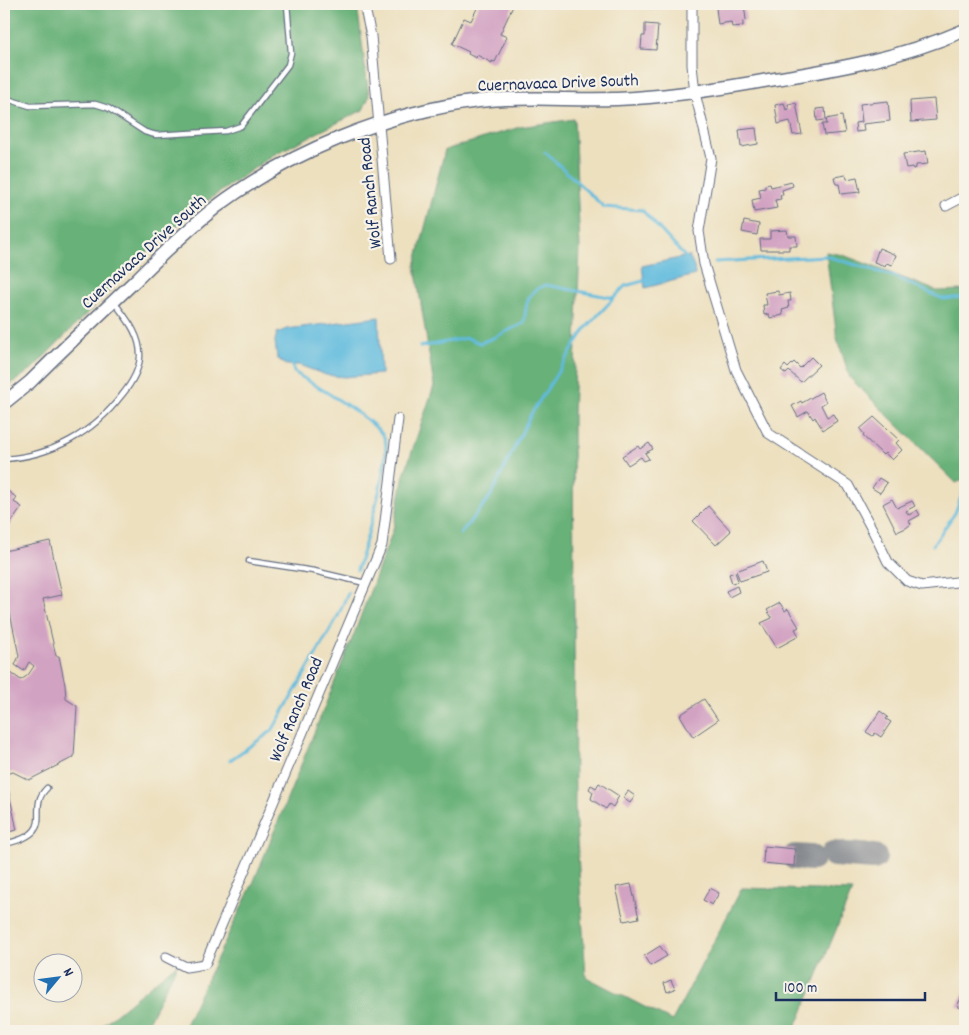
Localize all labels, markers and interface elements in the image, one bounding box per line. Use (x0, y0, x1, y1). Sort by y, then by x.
street label: Cuernavaca Drive South (477, 69, 639, 100)
street label: Wolf Ranch Road (353, 136, 390, 250)
street label: Cuernavaca Drive South (76, 190, 213, 316)
street label: Wolf Ranch Road (264, 654, 331, 766)
north arrow (32, 952, 82, 1002)
text: N (57, 965, 78, 981)
scale bar (776, 970, 925, 1002)
text: 100 m (784, 978, 817, 1000)

